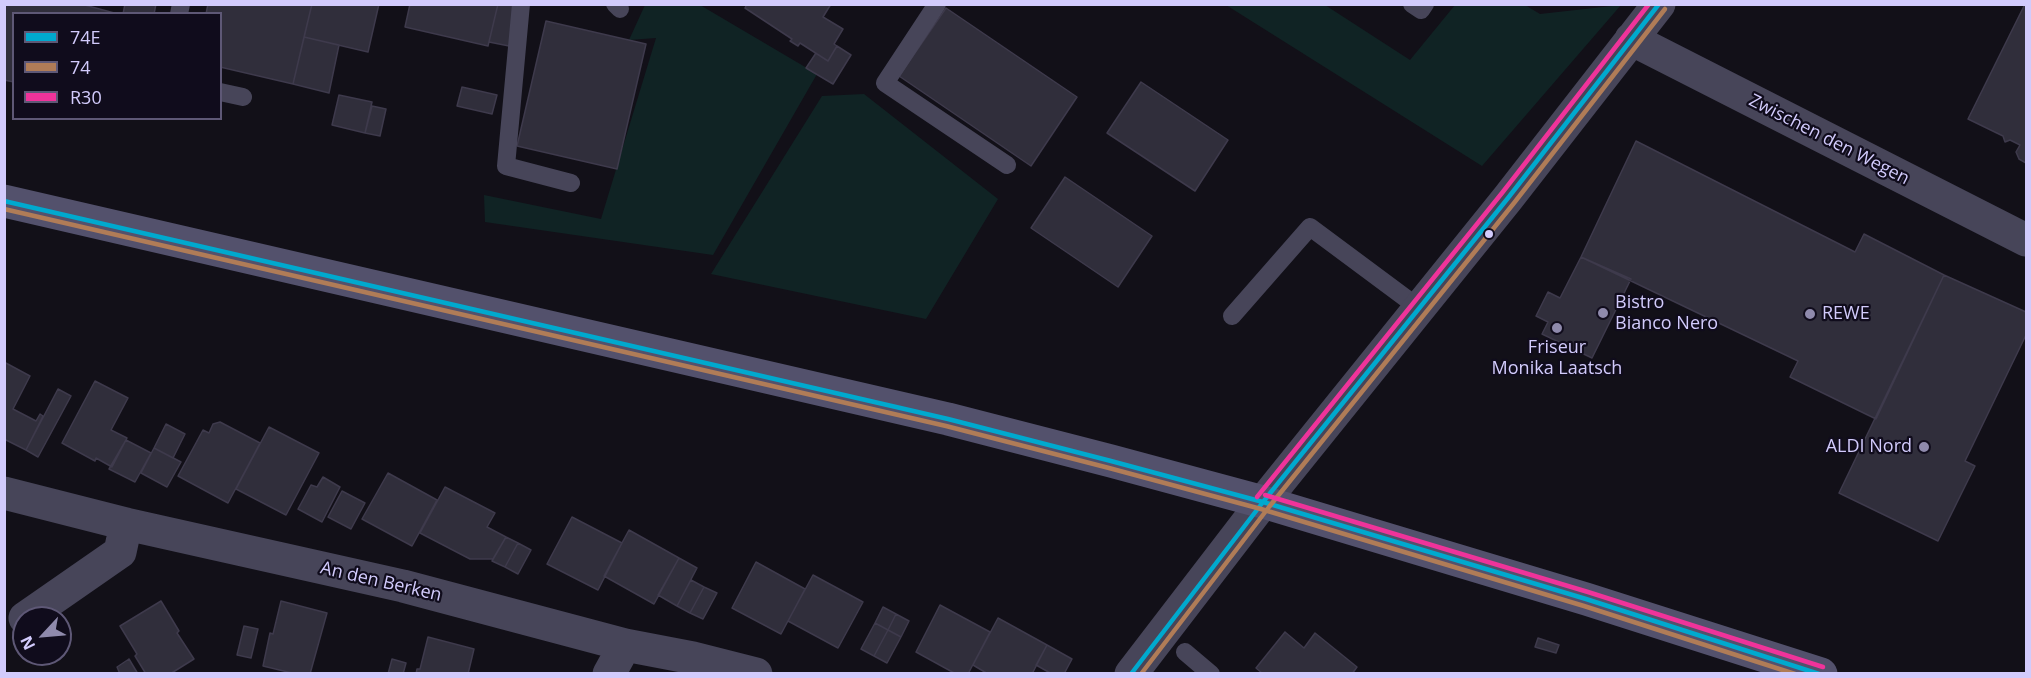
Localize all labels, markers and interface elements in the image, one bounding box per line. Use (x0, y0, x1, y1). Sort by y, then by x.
legend (12, 12, 222, 120)
text: 74E (70, 25, 101, 49)
text: 74 (70, 55, 91, 79)
text: R30 (70, 85, 102, 109)
street label: Zwischen den Wegen (1745, 90, 1913, 190)
unlabelled marker (1483, 228, 1495, 240)
place label: Bistro Bianco Nero (1615, 292, 1718, 334)
place label: REWE (1822, 303, 1870, 325)
marker: Bistro Bianco Nero (1596, 306, 1610, 320)
marker: REWE (1803, 307, 1817, 321)
marker: Friseur Monika Laatsch (1550, 321, 1564, 335)
place label: Friseur Monika Laatsch (1492, 337, 1622, 380)
place label: ALDI Nord (1826, 436, 1912, 458)
marker: ALDI Nord (1917, 440, 1931, 454)
street label: An den Berken (318, 558, 444, 606)
north arrow (12, 606, 72, 666)
text: N (15, 632, 40, 654)

